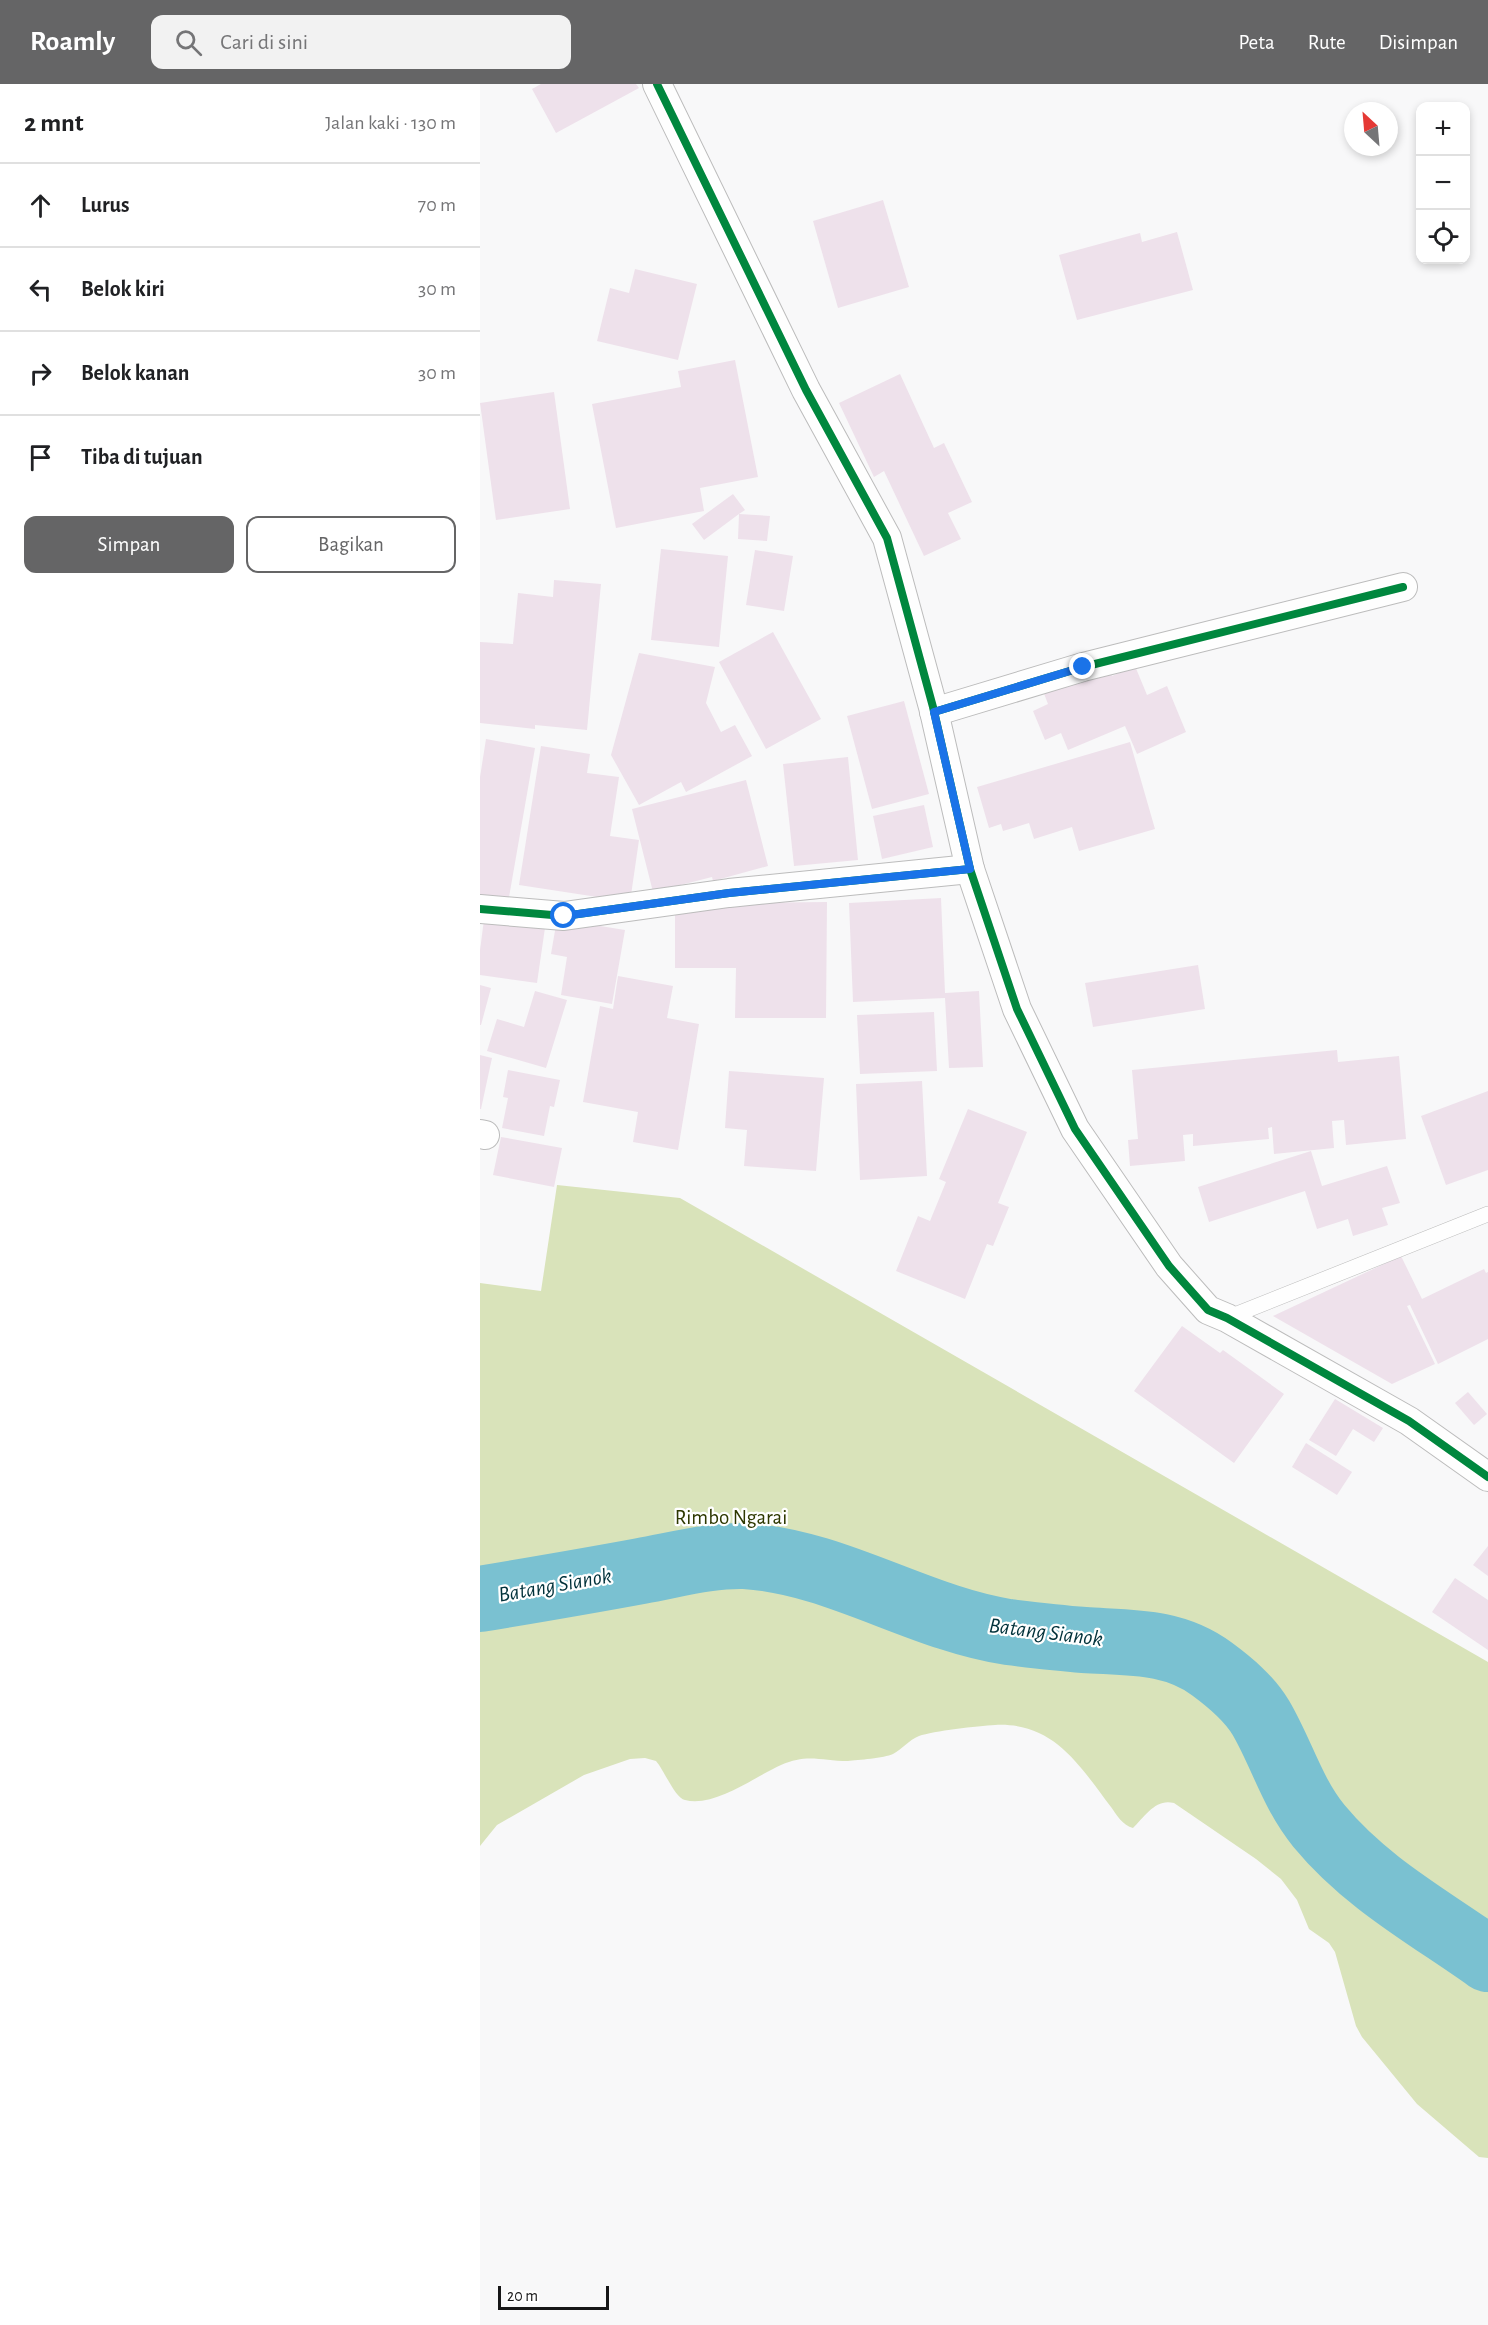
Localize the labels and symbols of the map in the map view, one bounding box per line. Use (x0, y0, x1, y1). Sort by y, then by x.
north arrow (1344, 102, 1398, 156)
route end (1069, 653, 1095, 679)
route start (550, 902, 576, 928)
park label: Rimbo Ngarai (675, 1507, 787, 1528)
water label: Batang Sianok (497, 1564, 613, 1606)
water label: Batang Sianok (988, 1614, 1104, 1650)
scale bar (498, 2283, 609, 2310)

